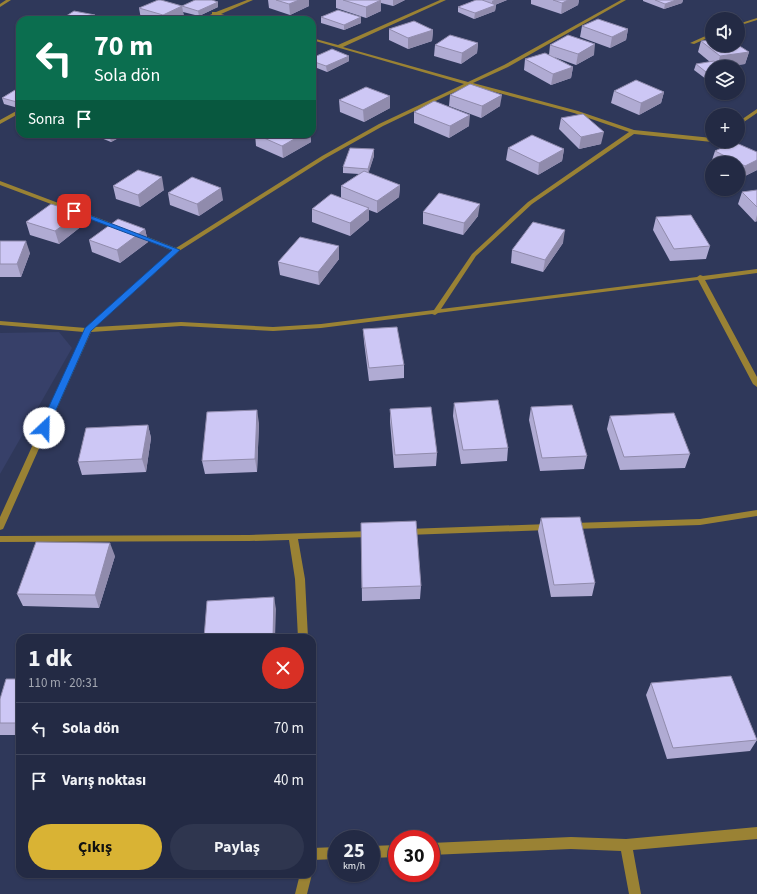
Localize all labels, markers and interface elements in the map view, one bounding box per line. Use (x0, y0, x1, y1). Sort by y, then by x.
map controls (705, 12, 745, 196)
button: sound (705, 12, 745, 52)
text: 70 m (94, 26, 153, 66)
icon: left (28, 32, 80, 84)
button: layers (705, 60, 745, 100)
text: Sola dön (94, 63, 160, 88)
icon: arrive (73, 108, 95, 130)
button: + (705, 108, 745, 148)
text: Sonra (28, 109, 65, 130)
button: − (705, 156, 745, 196)
pin (57, 194, 91, 228)
icon: arrive (63, 200, 85, 222)
position arrow (23, 407, 65, 449)
text: 1 dk (28, 641, 72, 676)
button: close (262, 647, 304, 689)
text: 110 m · 20:31 (28, 674, 98, 692)
icon: left (28, 718, 50, 740)
text: Sola dön (62, 718, 119, 739)
text: 70 m (274, 718, 304, 739)
icon: arrive (28, 770, 50, 792)
text: Varış noktası (62, 770, 146, 791)
text: 40 m (274, 770, 304, 791)
button: Çıkış (28, 824, 162, 870)
button: Paylaş (170, 824, 304, 870)
speed limit sign: 30 (388, 830, 440, 882)
text: 25 (343, 837, 365, 865)
text: km/h (343, 859, 365, 873)

